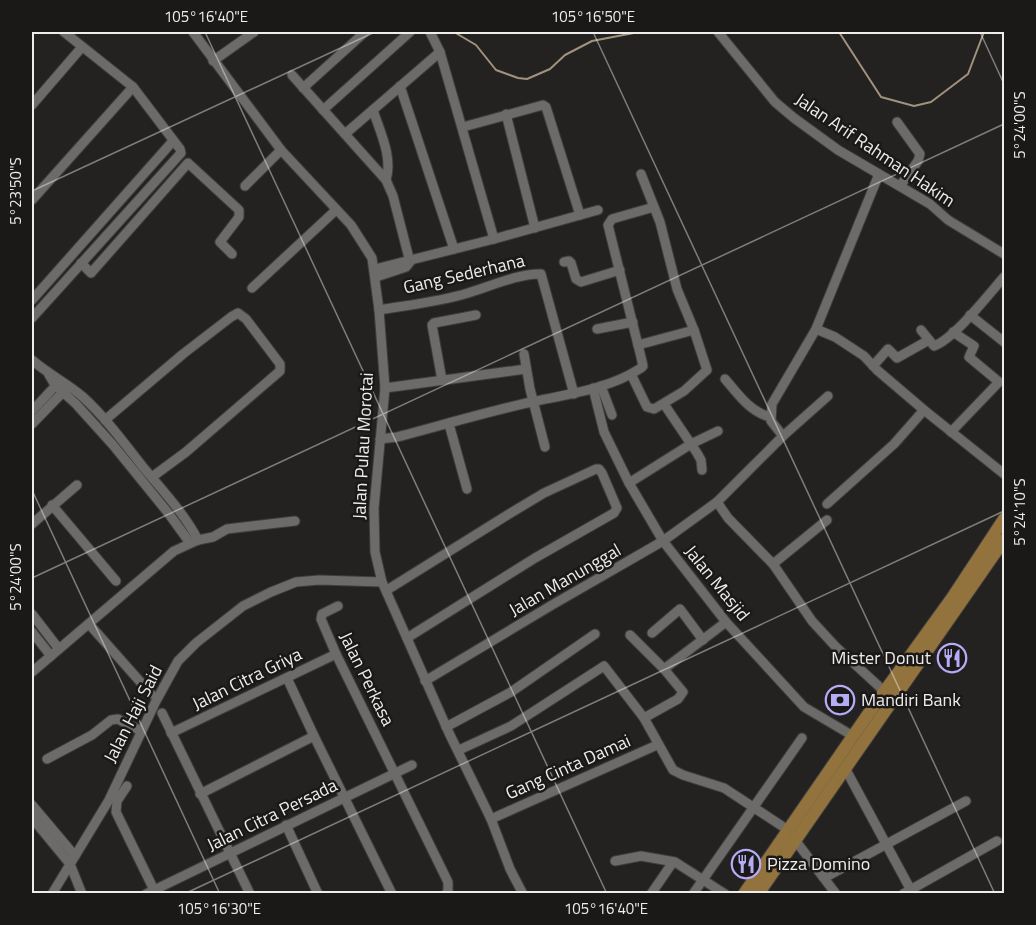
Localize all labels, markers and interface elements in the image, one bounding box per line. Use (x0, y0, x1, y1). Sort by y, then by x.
text: 105°16'40"E (164, 5, 248, 28)
text: 105°16'50"E (551, 5, 635, 28)
street label: Jalan Arif Rahman Hakim (790, 86, 961, 213)
text: 5°24'00"S (1008, 91, 1031, 159)
text: 5°23'50"S (4, 157, 27, 225)
street label: Gang Sederhana (400, 246, 527, 301)
street label: Jalan Pulau Morotai (345, 372, 380, 520)
text: 5°24'10"S (1008, 478, 1031, 546)
street label: Jalan Manunggal (504, 536, 626, 623)
street label: Jalan Masjid (678, 539, 756, 627)
text: 5°24'00"S (4, 543, 27, 611)
street label: Jalan Perkasa (333, 627, 402, 731)
street label: Jalan Citra Griya (187, 640, 306, 717)
restaurant icon: Mister Donut (936, 642, 968, 674)
place label: Mister Donut (831, 644, 932, 671)
street label: Jalan Haji Said (96, 660, 169, 767)
bank icon: Mandiri Bank (824, 684, 856, 716)
place label: Mandiri Bank (861, 686, 961, 713)
street label: Gang Cinta Damai (501, 727, 635, 806)
street label: Jalan Citra Persada (202, 771, 342, 858)
restaurant icon: Pizza Domino (730, 848, 762, 880)
place label: Pizza Domino (767, 850, 870, 877)
text: 105°16'30"E (177, 897, 261, 920)
text: 105°16'40"E (564, 897, 648, 920)

